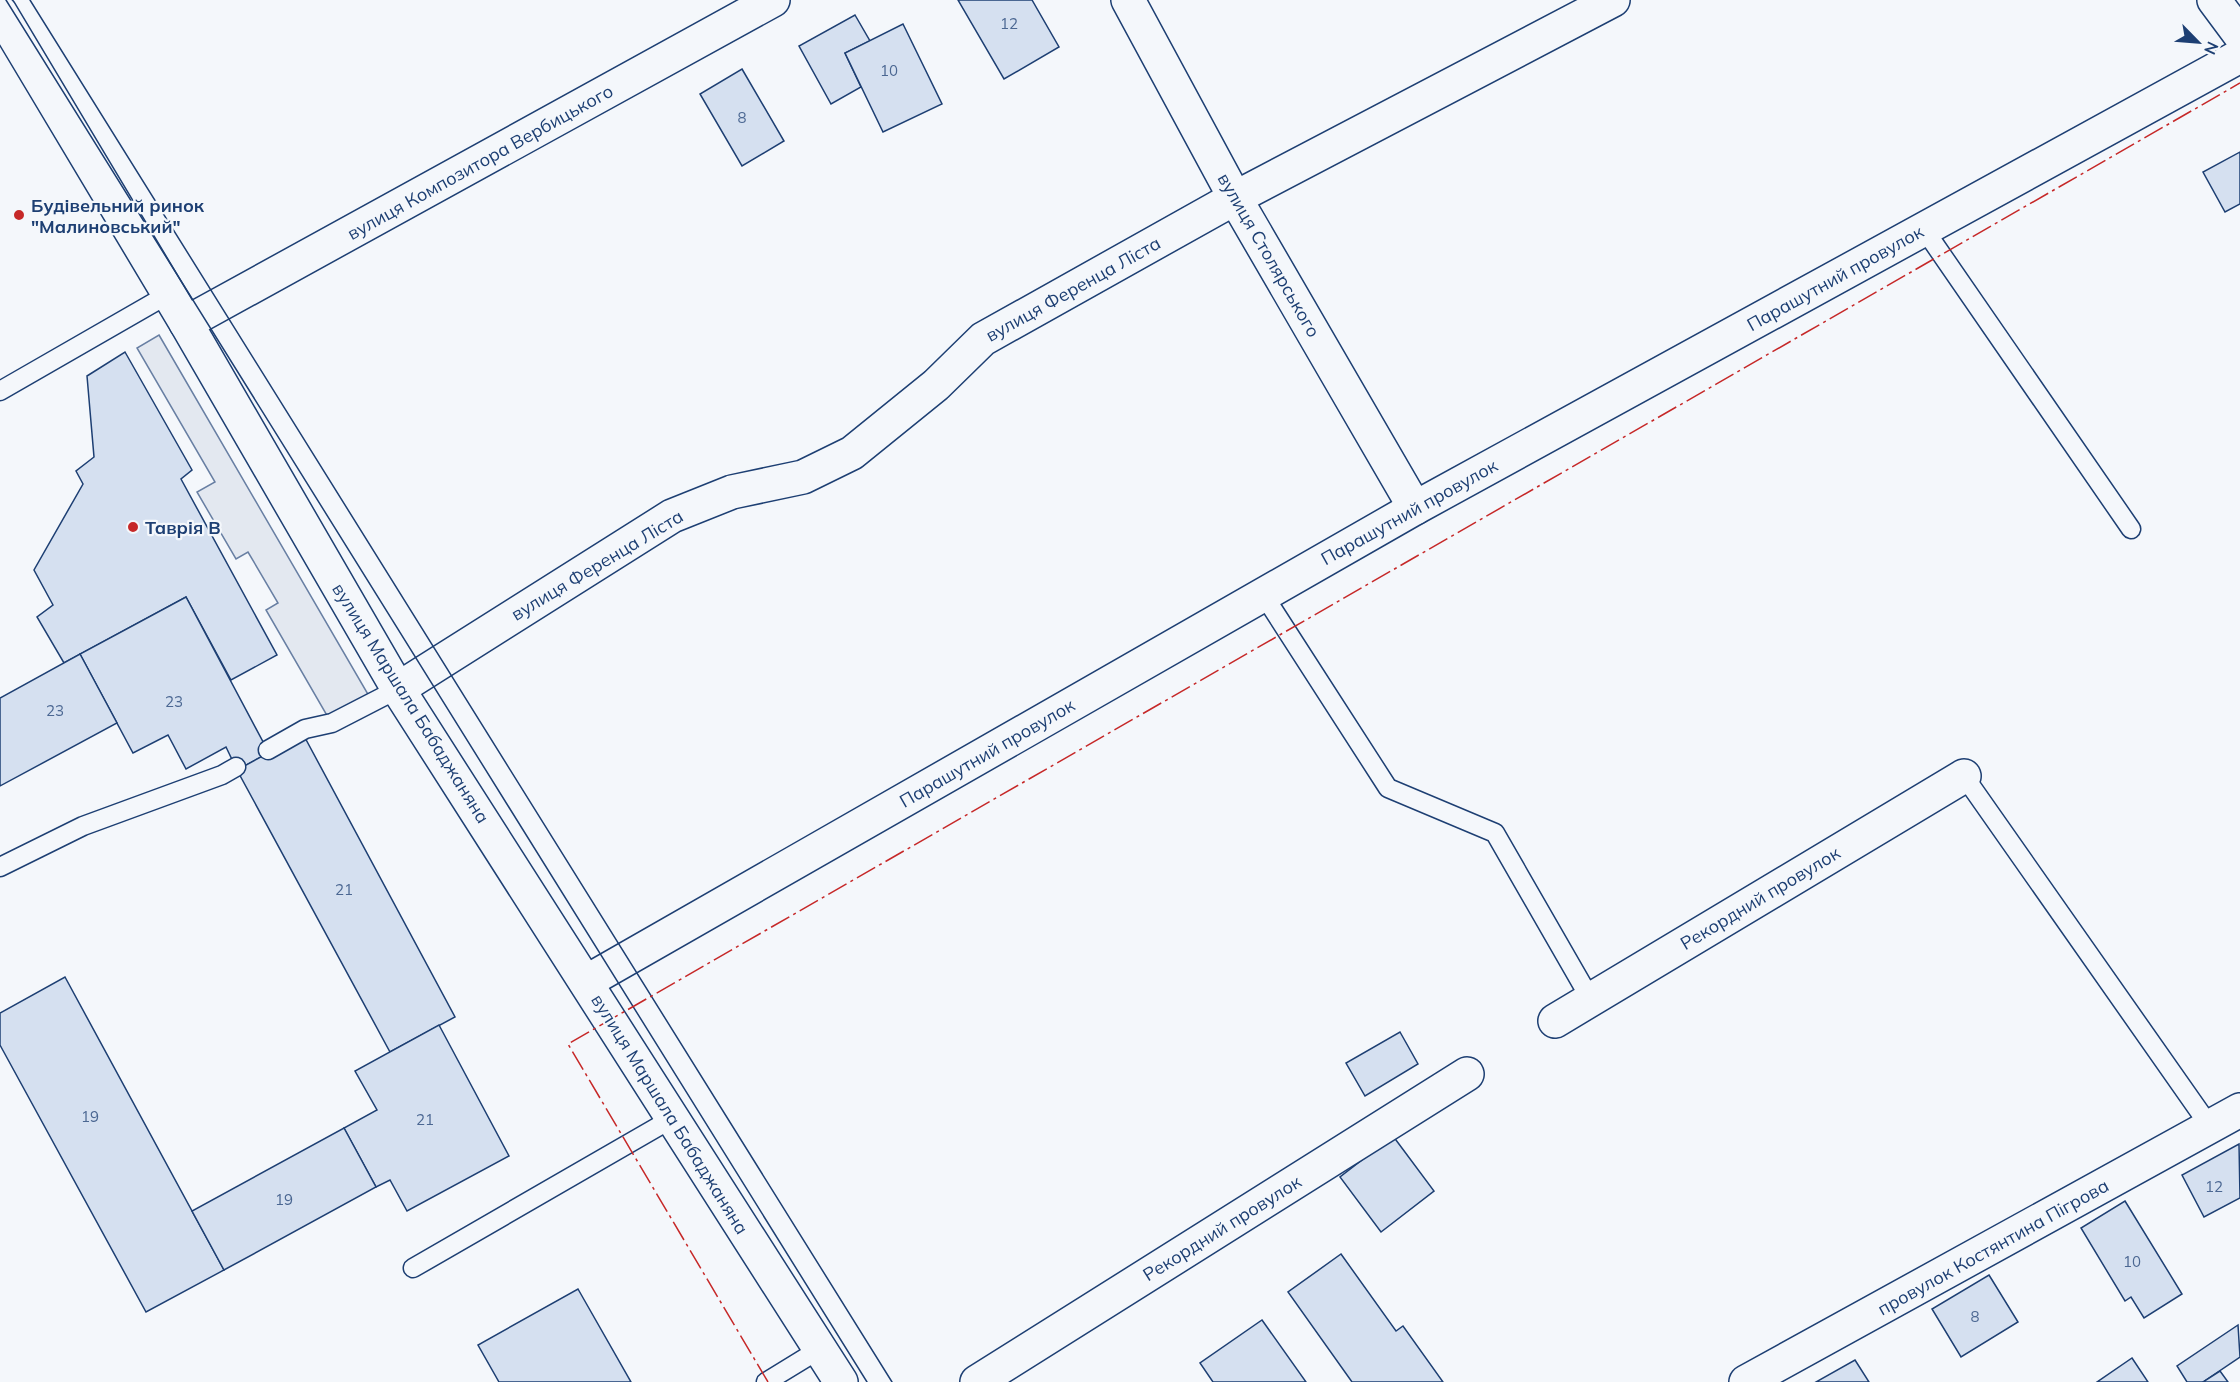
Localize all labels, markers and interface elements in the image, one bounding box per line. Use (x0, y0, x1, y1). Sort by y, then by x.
north arrow (2168, 12, 2228, 72)
house number: 12 (1000, 14, 1018, 33)
text: N (2200, 39, 2223, 58)
house number: 10 (880, 61, 898, 80)
street label: вулиця Композитора Вербицького (343, 79, 617, 245)
house number: 8 (737, 108, 747, 127)
street label: вулиця Столярського (1213, 169, 1325, 341)
place label: Будівельний ринок "Малиновський" (31, 194, 205, 238)
marker: Будівельний ринок "Малиновський" (12, 208, 26, 222)
street label: Парашутний провулок (1743, 220, 1928, 336)
street label: вулиця Ференца Ліста (981, 231, 1165, 347)
street label: Парашутний провулок (1317, 454, 1502, 570)
street label: вулиця Ференца Ліста (507, 505, 687, 625)
place label: Таврія В (145, 516, 221, 539)
marker: Таврія В (126, 520, 140, 534)
street label: вулиця Маршала Бабаджаняна (327, 579, 495, 827)
house number: 23 (165, 692, 183, 711)
street label: Парашутний провулок (895, 693, 1079, 813)
house number: 23 (46, 701, 64, 720)
street label: Рекордний провулок (1676, 841, 1844, 955)
house number: 21 (335, 880, 353, 899)
street label: вулиця Маршала Бабаджаняна (586, 990, 754, 1238)
house number: 19 (81, 1107, 99, 1126)
house number: 21 (416, 1110, 434, 1129)
street label: Рекордний провулок (1139, 1170, 1306, 1286)
street label: провулок Костянтина Пігрова (1873, 1174, 2113, 1320)
house number: 12 (2205, 1177, 2223, 1196)
house number: 19 (275, 1190, 293, 1209)
house number: 10 (2123, 1252, 2141, 1271)
house number: 8 (1970, 1307, 1980, 1326)

